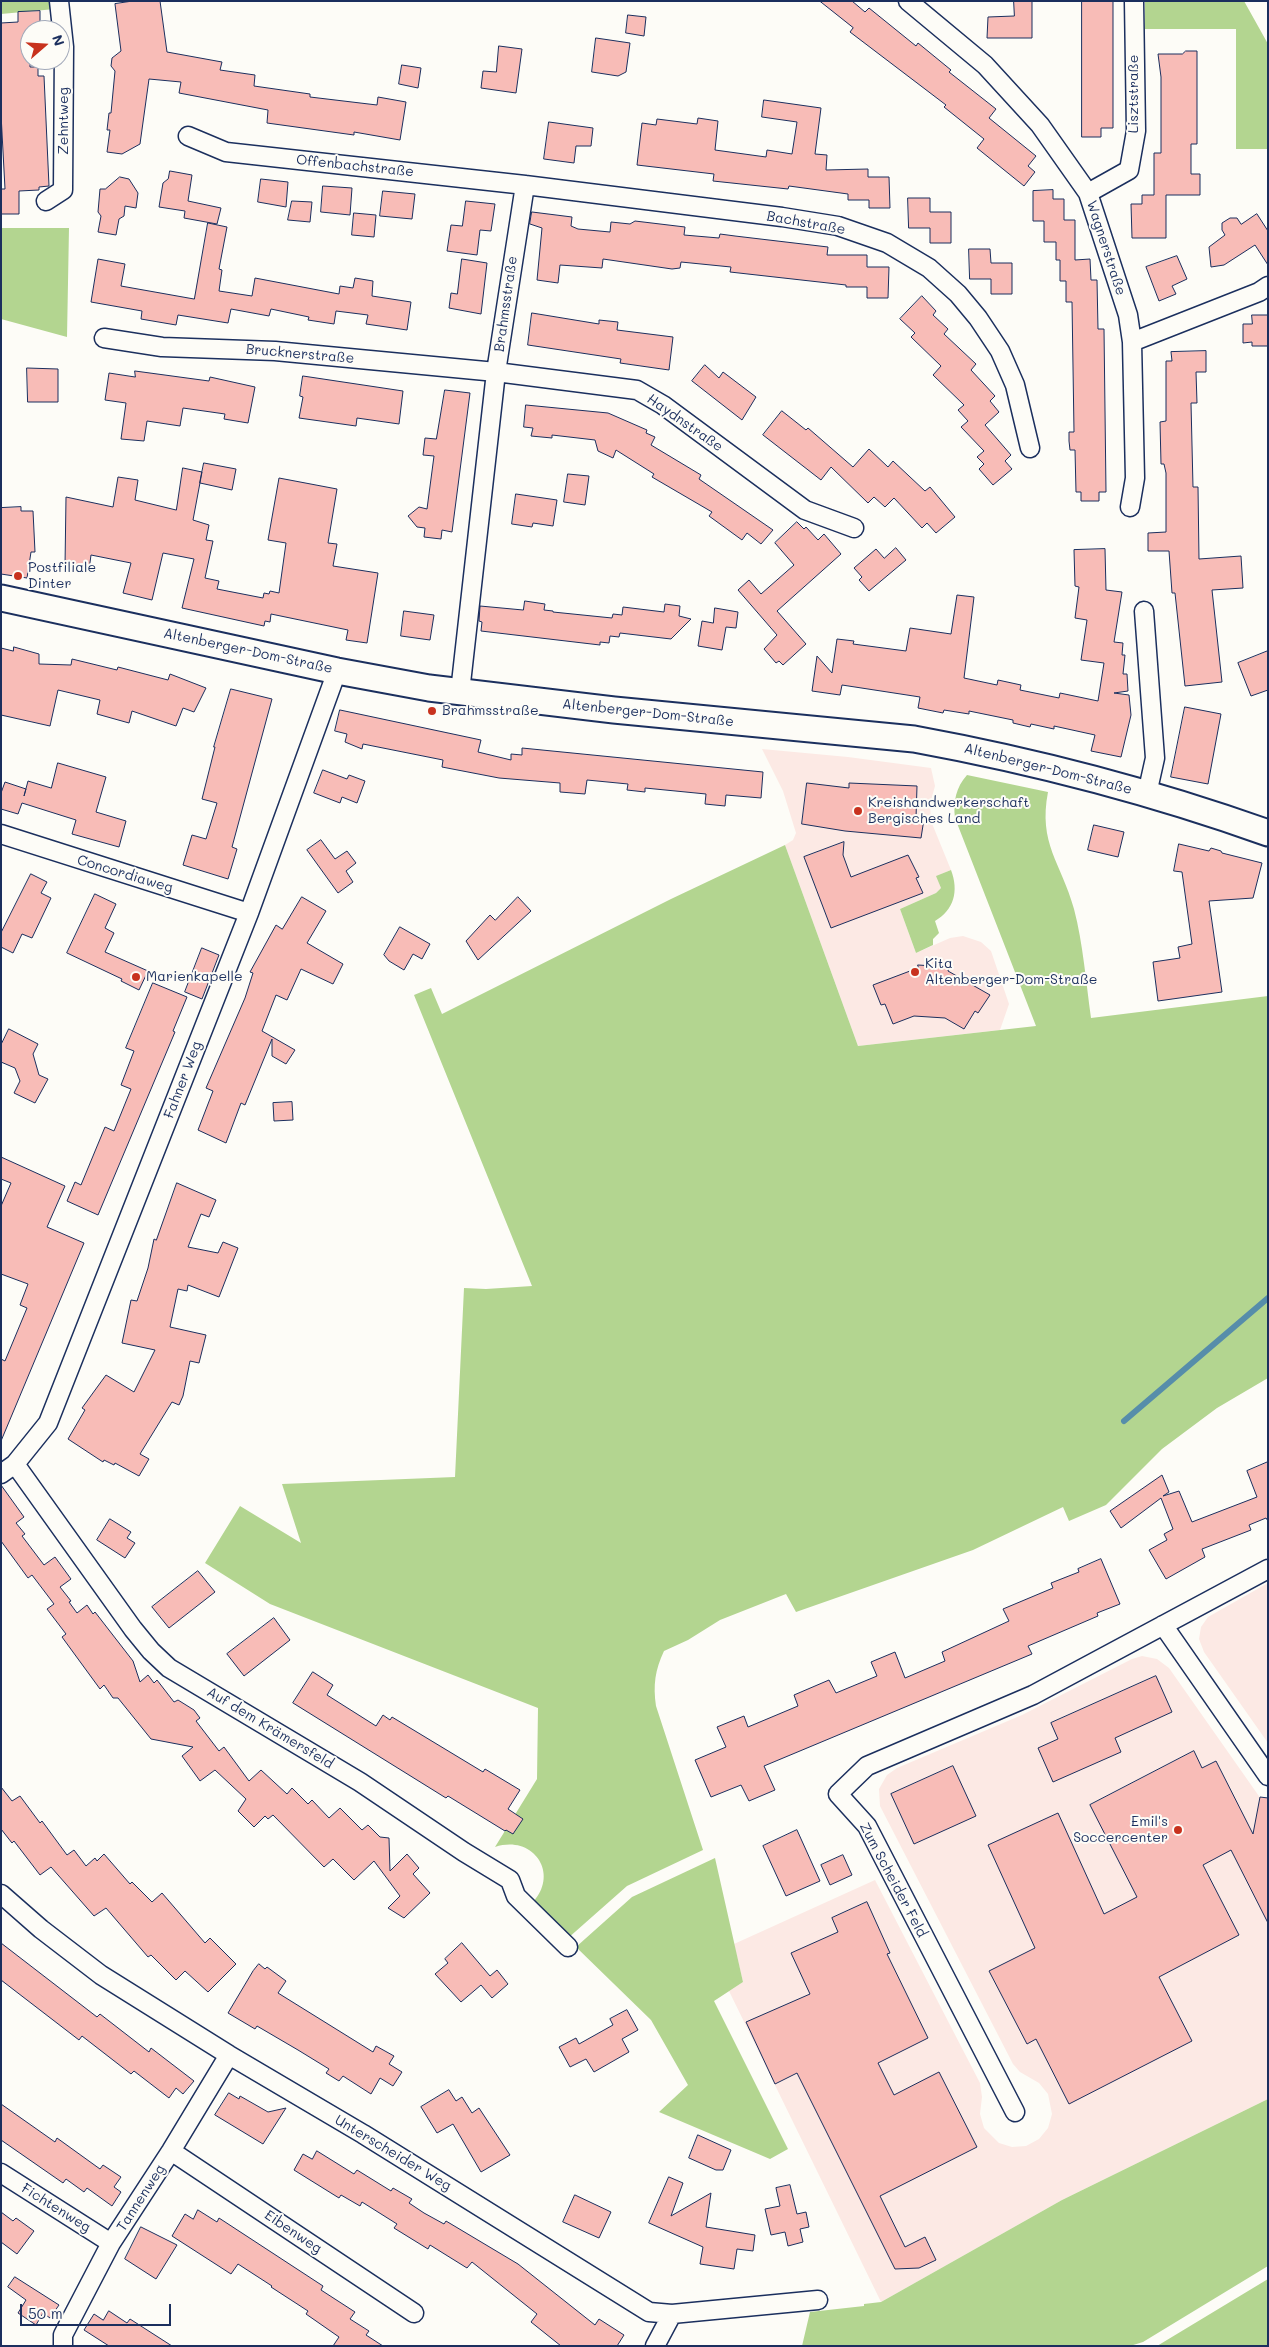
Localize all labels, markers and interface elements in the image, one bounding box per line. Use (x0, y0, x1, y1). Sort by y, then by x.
north arrow (20, 20, 70, 70)
text: N (48, 32, 69, 48)
street label: Lisztstraße (1126, 55, 1142, 133)
street label: Zehntweg (56, 87, 72, 155)
street label: Offenbachstraße (295, 151, 415, 181)
street label: Wagnerstraße (1083, 198, 1129, 298)
street label: Bachstraße (765, 208, 847, 238)
street label: Brahmsstraße (491, 255, 521, 353)
street label: Brucknerstraße (245, 341, 355, 367)
street label: Haydnstraße (644, 391, 726, 455)
place label: Postfiliale Dinter (28, 560, 96, 592)
marker: Postfiliale Dinter (12, 570, 24, 582)
street label: Altenberger-Dom-Straße (162, 625, 334, 677)
street label: Altenberger-Dom-Straße (561, 696, 735, 730)
place label: Brahmsstraße (442, 703, 539, 719)
marker: Brahmsstraße (426, 705, 438, 717)
street label: Altenberger-Dom-Straße (962, 740, 1134, 798)
place label: Kreishandwerkerschaft Bergisches Land (868, 795, 1029, 828)
marker: Kreishandwerkerschaft Bergisches Land (852, 805, 864, 817)
street label: Concordiaweg (75, 851, 175, 897)
place label: Kita Altenberger-Dom-Straße (925, 956, 1097, 989)
marker: Kita Altenberger-Dom-Straße (909, 966, 921, 978)
place label: Marienkapelle (146, 969, 243, 985)
marker: Marienkapelle (130, 971, 142, 983)
street label: Fahner Weg (161, 1039, 205, 1121)
street label: Auf dem Krämersfeld (204, 1683, 336, 1773)
place label: Emil's Soccercenter (1073, 1814, 1168, 1846)
street label: Zum Scheider Feld (856, 1820, 930, 1940)
marker: Emil's Soccercenter (1172, 1824, 1184, 1836)
street label: Unterscheider Weg (332, 2112, 454, 2194)
street label: Tannenweg (113, 2162, 169, 2234)
street label: Fichtenweg (18, 2180, 94, 2236)
street label: Eibenweg (261, 2207, 325, 2257)
scale bar (22, 2294, 174, 2326)
text: 50 m (28, 2303, 63, 2323)

